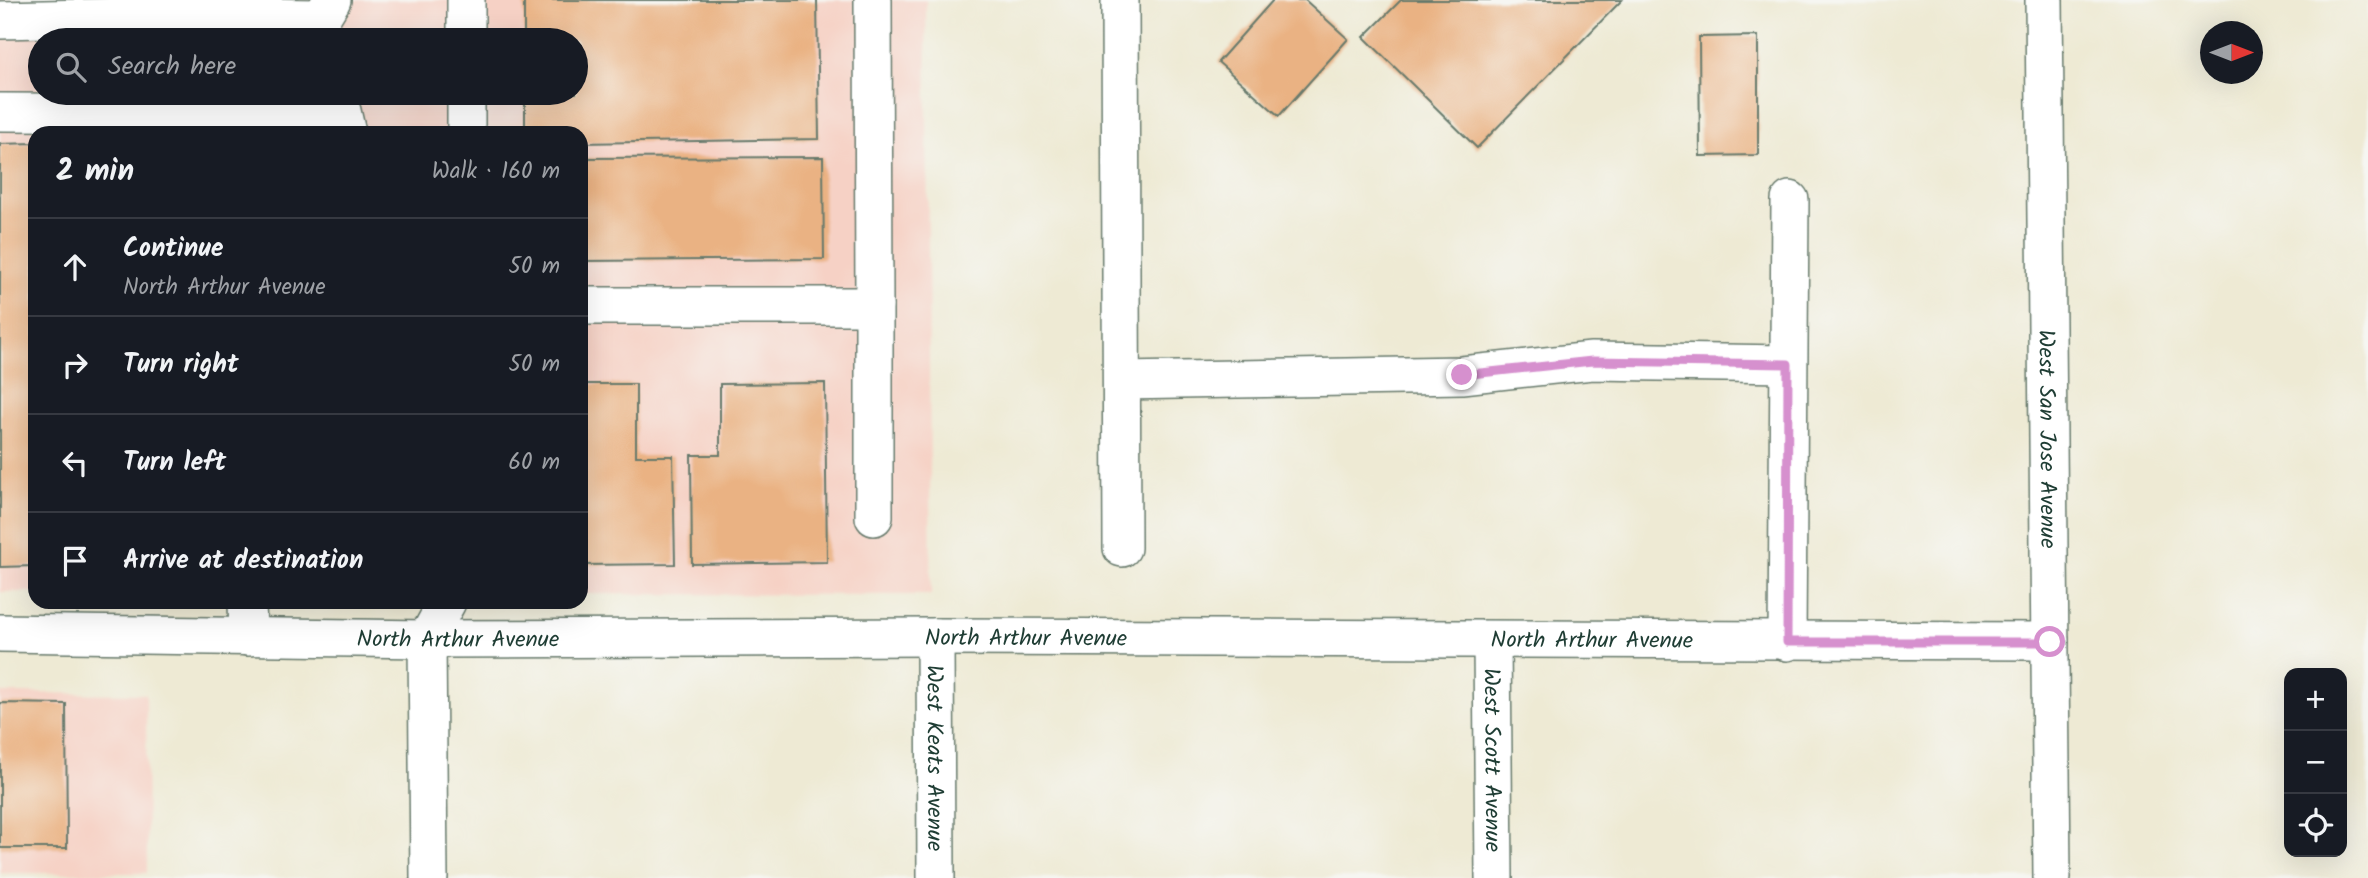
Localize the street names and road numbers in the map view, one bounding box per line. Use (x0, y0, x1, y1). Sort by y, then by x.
street label: West San Jose Avenue (2027, 329, 2065, 549)
street label: North Arthur Avenue (925, 621, 1127, 658)
street label: North Arthur Avenue (356, 622, 559, 659)
street label: North Arthur Avenue (1491, 623, 1693, 660)
street label: West Keats Avenue (915, 665, 952, 851)
street label: West Scott Avenue (1472, 668, 1510, 852)

